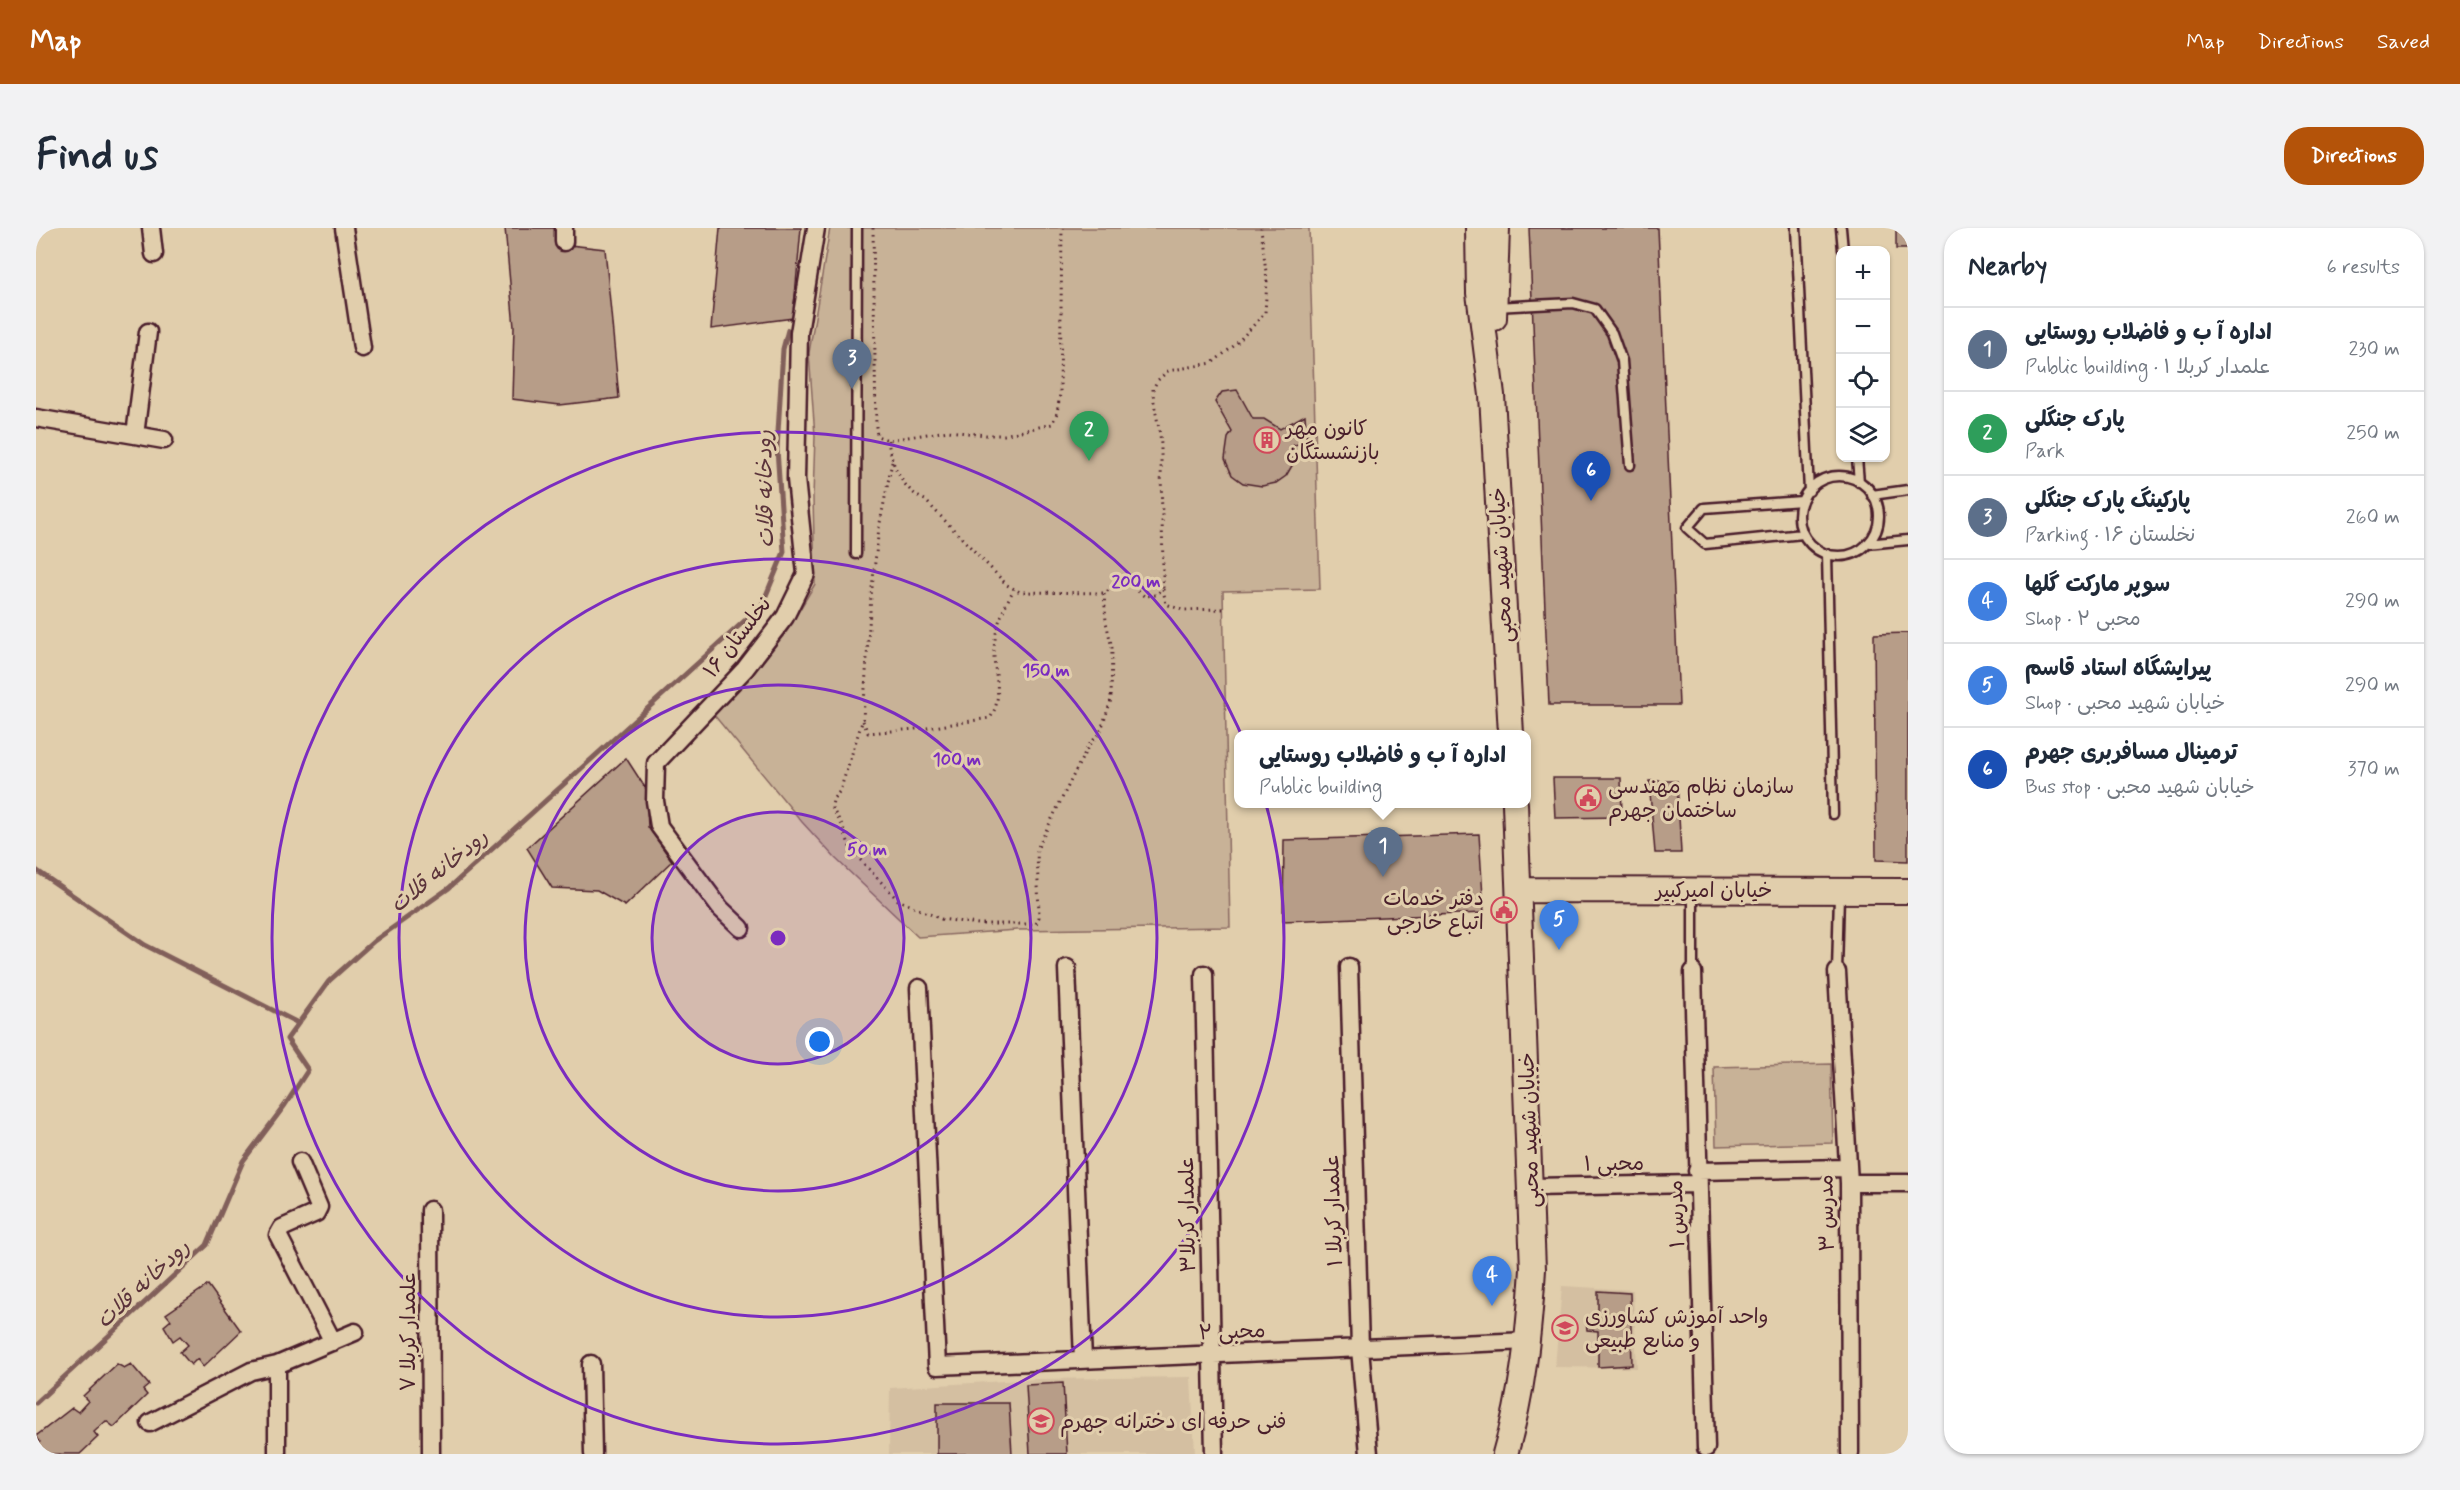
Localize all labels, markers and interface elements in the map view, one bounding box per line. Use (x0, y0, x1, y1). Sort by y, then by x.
text: Map (30, 24, 81, 61)
text: Map (2186, 28, 2225, 56)
text: Directions (2258, 28, 2344, 56)
text: Saved (2377, 28, 2430, 56)
button: Directions (2284, 127, 2424, 185)
text: Find us (36, 129, 158, 184)
map controls (1836, 246, 1890, 462)
button: + (1836, 246, 1890, 300)
text: Nearby (1968, 250, 2047, 284)
text: 6 results (2327, 254, 2400, 281)
button: − (1836, 300, 1890, 354)
text: اداره آ ب و فاضلاب روستایی (2025, 319, 2272, 347)
text: 1 (1983, 336, 1992, 363)
text: 230 m (2348, 336, 2400, 363)
pin: 3 (832, 340, 872, 389)
button: locate (1836, 354, 1890, 408)
text: Public building · علمدار کربلا ۱ (2025, 354, 2270, 381)
text: پارک جنگلی (2025, 406, 2125, 434)
button: layers (1836, 408, 1890, 462)
pin: 2 (1070, 412, 1108, 461)
place label: کانون مهر بازنشستگان (1284, 415, 1380, 467)
text: 2 (1983, 420, 1992, 447)
text: 250 m (2346, 420, 2400, 447)
building icon: کانون مهر بازنشستگان (1252, 425, 1282, 455)
water label: رودخانه قلات (751, 430, 781, 548)
text: Park (2025, 438, 2065, 465)
pin: 6 (1572, 452, 1610, 501)
street label: خیابان شهید محبی (1484, 487, 1520, 643)
text: پارکینگ پارک جنگلی (2025, 487, 2190, 515)
text: 3 (1983, 504, 1992, 531)
text: 260 m (2346, 504, 2400, 531)
text: Parking · نخلستان ۱۶ (2025, 522, 2195, 549)
text: 200 m (1111, 570, 1161, 594)
text: سوپر مارکت گلها (2025, 571, 2170, 599)
text: 4 (1982, 588, 1993, 615)
text: 290 m (2345, 588, 2400, 615)
street label: نخلستان ۱۶ (697, 591, 778, 684)
text: Shop · محبی ۲ (2025, 606, 2141, 633)
text: پیرایشگاه استاد قاسم (2025, 655, 2211, 683)
text: 150 m (1022, 659, 1070, 683)
text: 5 (1982, 672, 1994, 699)
text: 290 m (2345, 672, 2400, 699)
text: Shop · خیابان شهید محبی (2025, 690, 2225, 717)
popup (1234, 730, 1531, 808)
text: ترمینال مسافربری جهرم (2025, 739, 2237, 767)
text: اداره آ ب و فاضلاب روستایی (1259, 742, 1506, 770)
text: 100 m (933, 748, 981, 772)
text: 6 (1982, 756, 1993, 783)
text: 370 m (2348, 756, 2400, 783)
place label: سازمان نظام مهندسی ساختمان جهرم (1608, 773, 1794, 826)
text: Public building (1259, 774, 1382, 801)
text: Bus stop · خیابان شهید محبی (2025, 774, 2255, 801)
public building icon: سازمان نظام مهندسی ساختمان جهرم (1573, 783, 1603, 813)
water label: رودخانه قلات (385, 824, 494, 920)
pin: 1 (1364, 828, 1402, 877)
text: 50 m (847, 838, 887, 862)
street label: خیابان امیرکبیر (1654, 877, 1772, 905)
place label: دفتر خدمات اتباع خارجی (1383, 885, 1484, 937)
public building icon: دفتر خدمات اتباع خارجی (1489, 895, 1519, 925)
pin: 5 (1540, 900, 1579, 950)
centre of rings (768, 928, 788, 948)
your location (805, 1027, 834, 1056)
street label: خیابان شهید محبی (1513, 1052, 1547, 1208)
street label: محبی ۱ (1584, 1149, 1644, 1179)
street label: علمدار کربلا ۱ (1318, 1155, 1350, 1267)
street label: علمدار کربلا۳ (1173, 1157, 1203, 1273)
street label: مدرس ۳ (1812, 1174, 1842, 1252)
street label: مدرس ۱ (1662, 1180, 1692, 1248)
water label: رودخانه قلات (91, 1234, 196, 1335)
pin: 4 (1472, 1256, 1512, 1306)
street label: علمدار کربلا ۷ (395, 1273, 423, 1391)
place label: واحد آموزش کشاورزی و منابع طبیعی (1585, 1303, 1768, 1355)
school or university icon: واحد آموزش کشاورزی و منابع طبیعی (1550, 1313, 1580, 1343)
street label: محبی ۲ (1198, 1317, 1266, 1347)
school or university icon: فنی حرفه ای دخترانه جهرم (1026, 1406, 1056, 1436)
place label: فنی حرفه ای دخترانه جهرم (1060, 1408, 1286, 1437)

